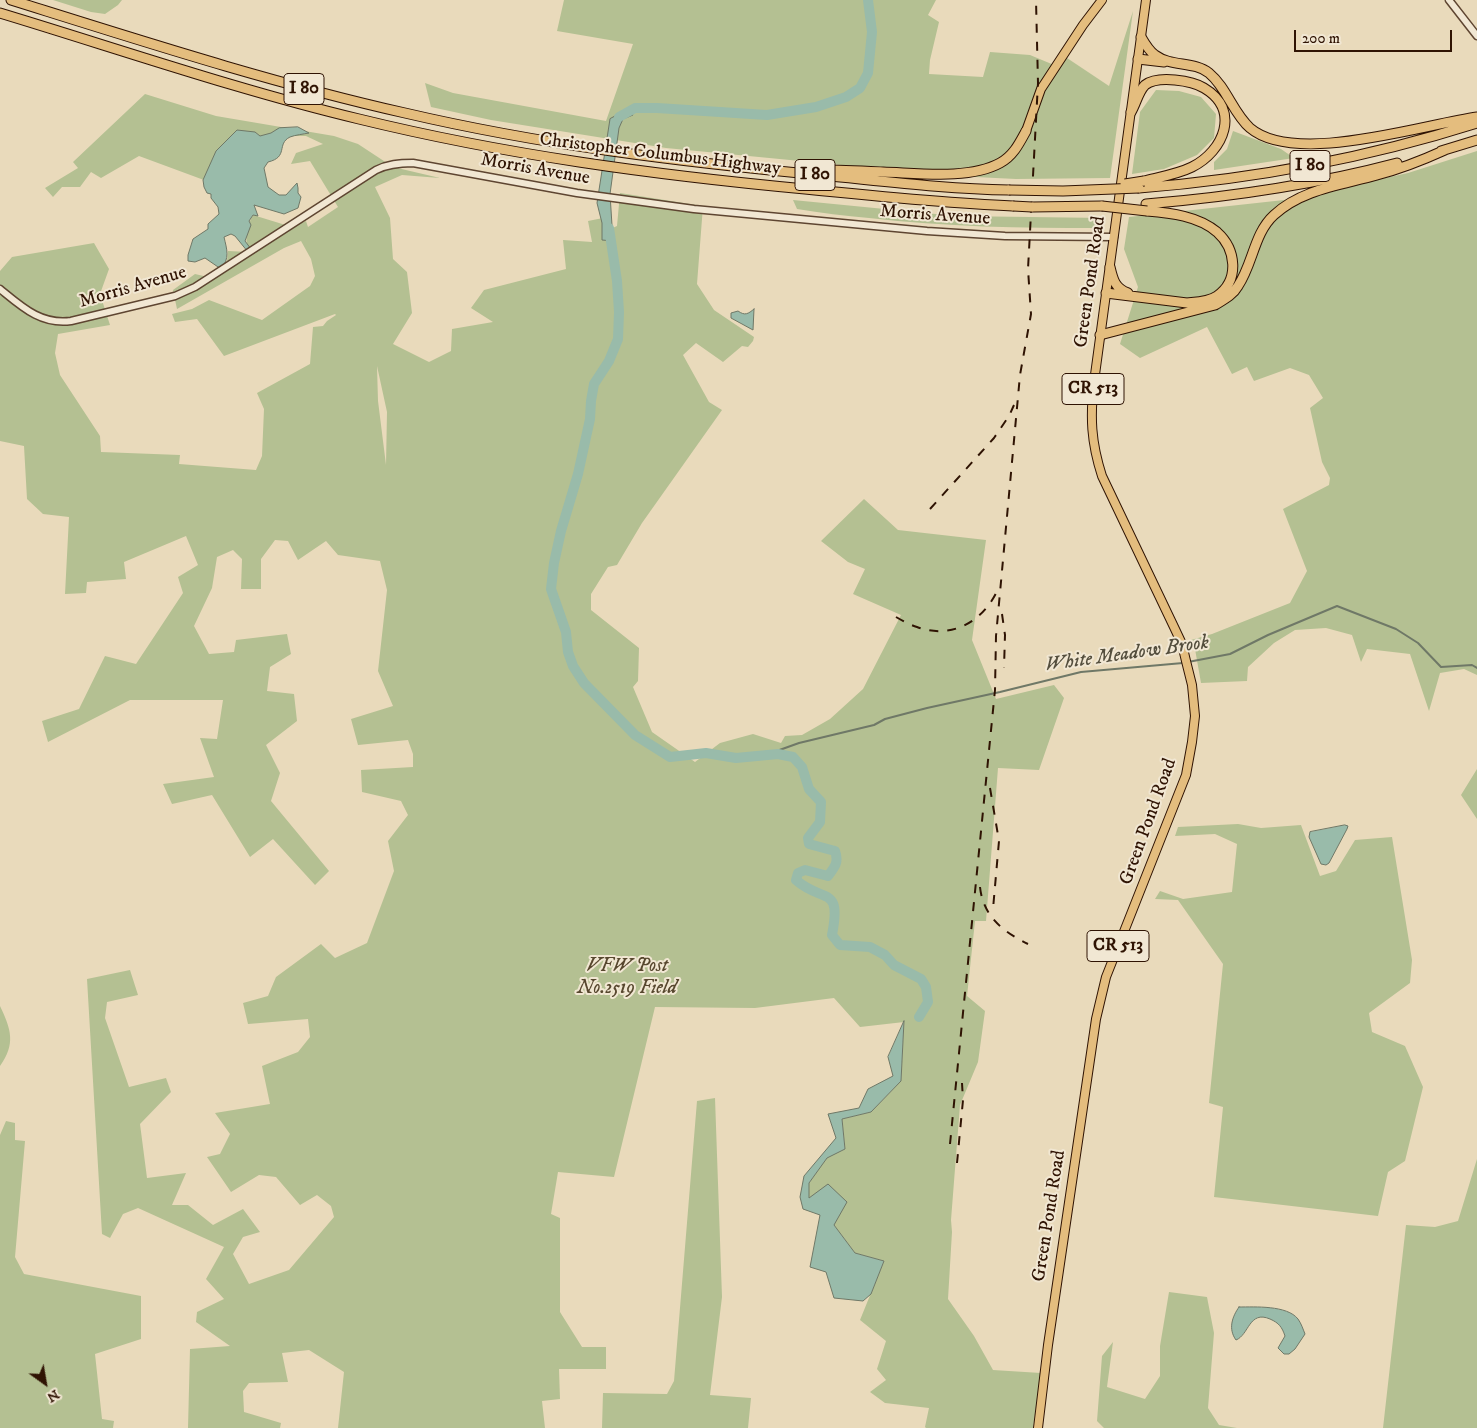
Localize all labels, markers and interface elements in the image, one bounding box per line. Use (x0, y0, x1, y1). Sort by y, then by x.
scale bar (1297, 20, 1454, 52)
text: 200 m (1302, 29, 1340, 48)
road number: I 80 (284, 74, 324, 105)
street label: Christopher Columbus Highway (538, 129, 782, 181)
street label: Morris Avenue (479, 149, 591, 191)
road number: I 80 (1290, 150, 1330, 182)
road number: I 80 (795, 160, 835, 190)
street label: Morris Avenue (879, 201, 991, 231)
street label: Green Pond Road (1070, 215, 1112, 349)
street label: Morris Avenue (77, 262, 189, 314)
road number: CR 513 (1062, 374, 1124, 404)
water label: White Meadow Brook (1043, 632, 1211, 678)
street label: Green Pond Road (1116, 756, 1182, 888)
road number: CR 513 (1087, 930, 1149, 961)
park label: VFW Post No.2519 Field (577, 956, 677, 1000)
street label: Green Pond Road (1028, 1149, 1072, 1283)
north arrow (20, 1358, 70, 1408)
text: N (43, 1385, 63, 1406)

